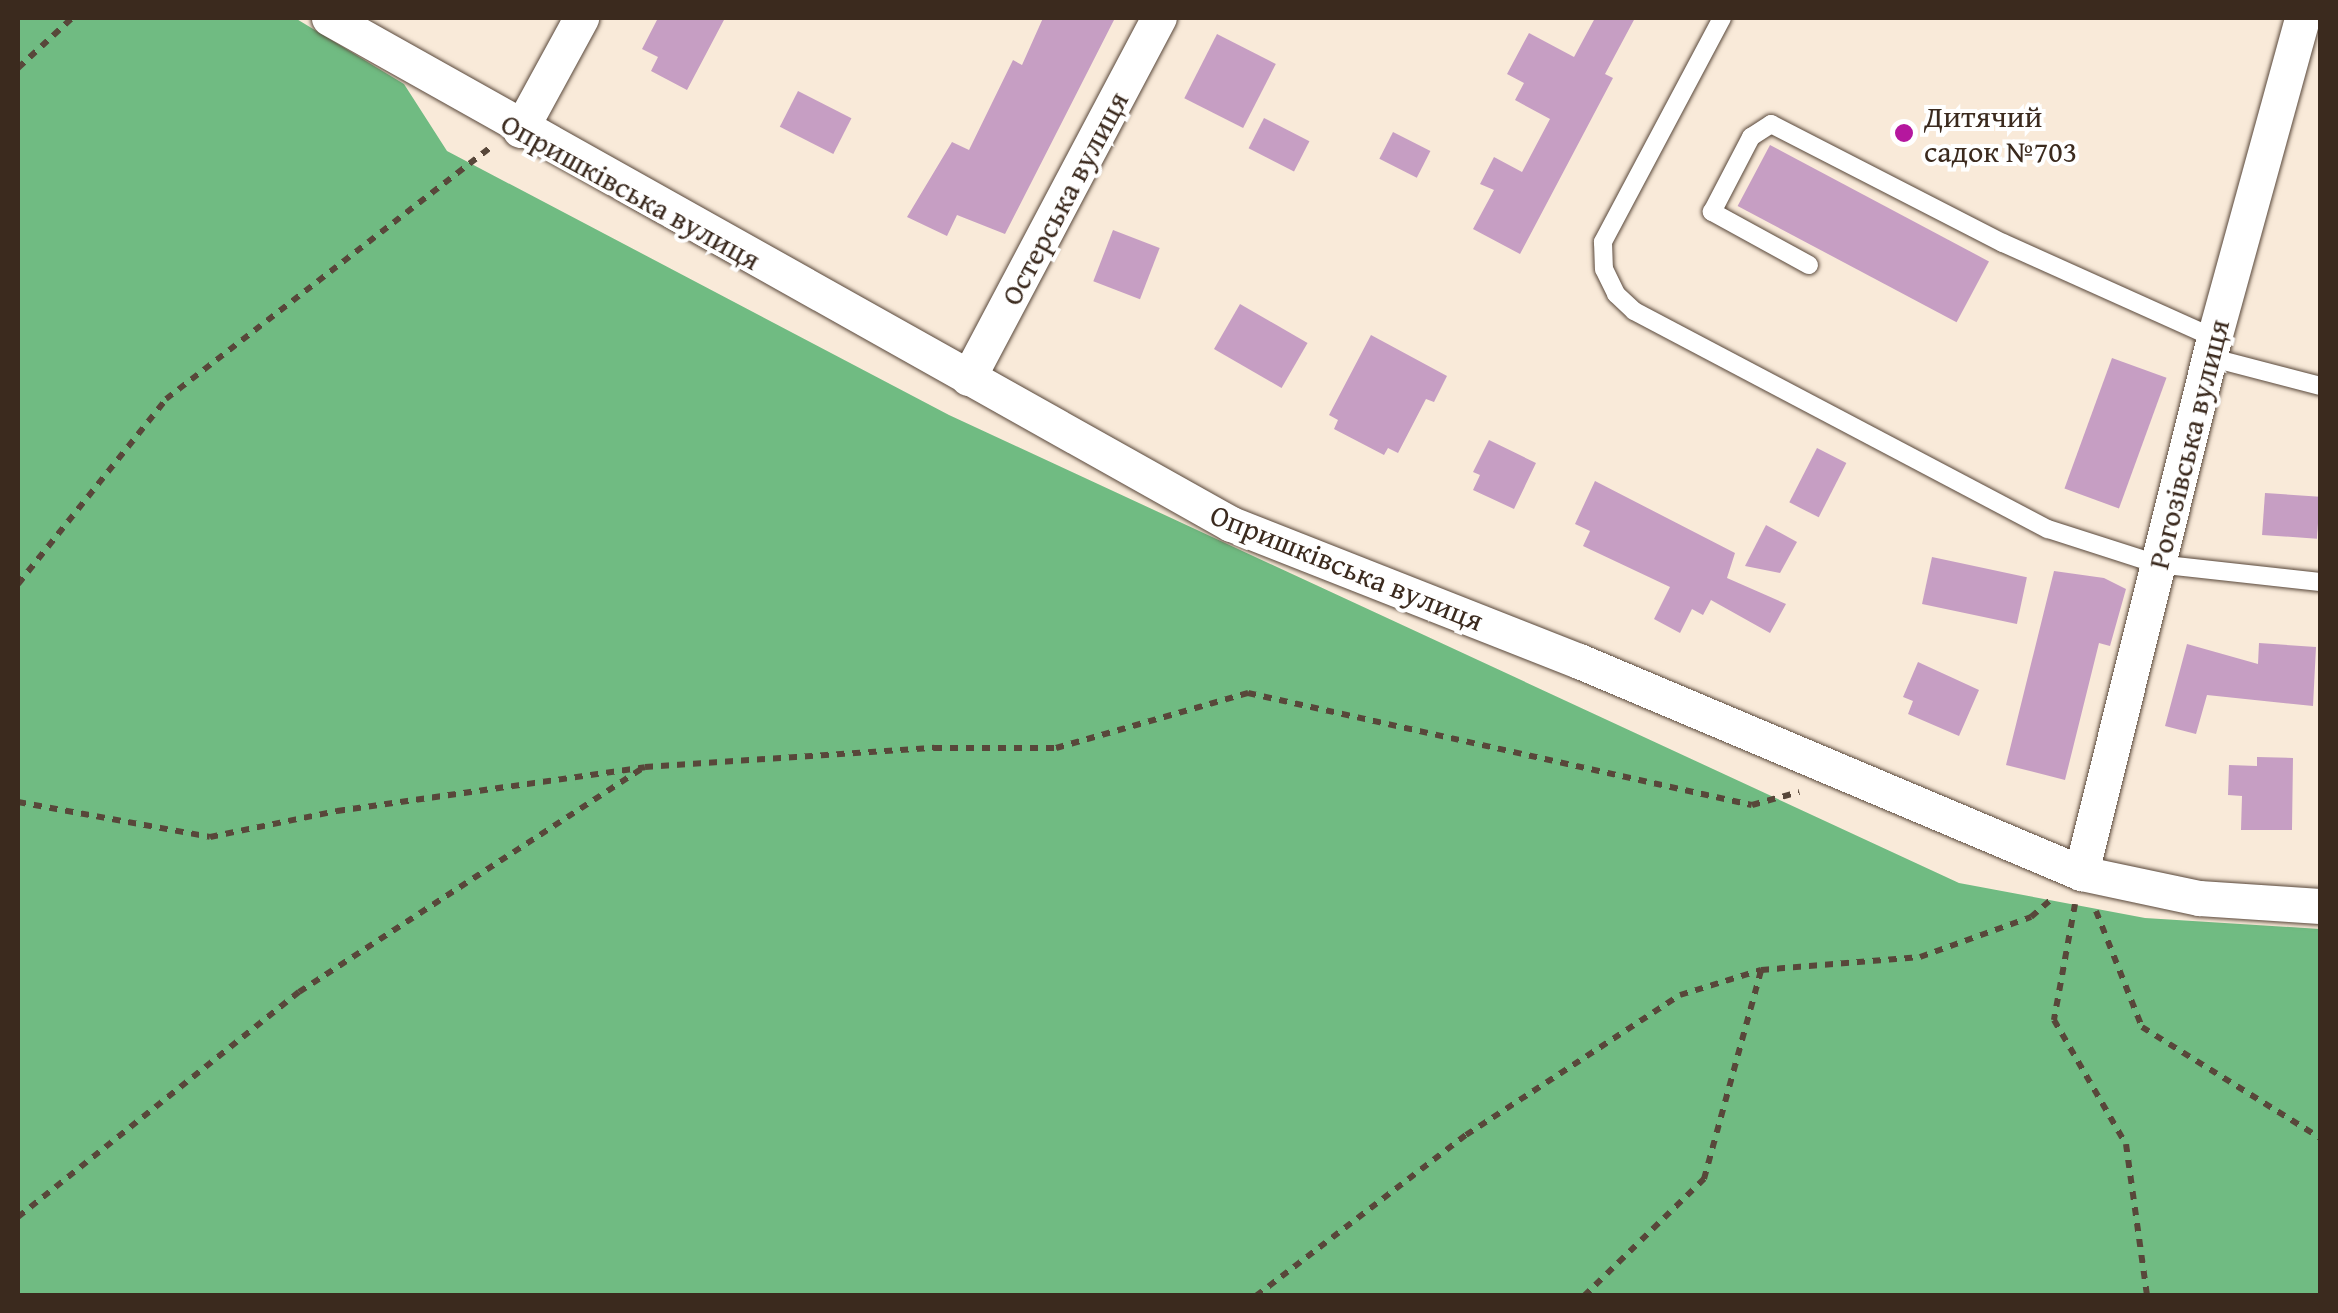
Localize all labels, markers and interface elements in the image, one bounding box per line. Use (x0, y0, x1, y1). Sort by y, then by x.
street label: Остерська вулиця (993, 85, 1135, 311)
place label: Дитячий садок №703 (1924, 98, 2077, 168)
street label: Опришківська вулиця (495, 105, 767, 277)
marker: Дитячий садок №703 (1893, 122, 1915, 144)
street label: Рогозівська вулиця (2140, 315, 2236, 573)
street label: Опришківська вулиця (1205, 496, 1489, 638)

